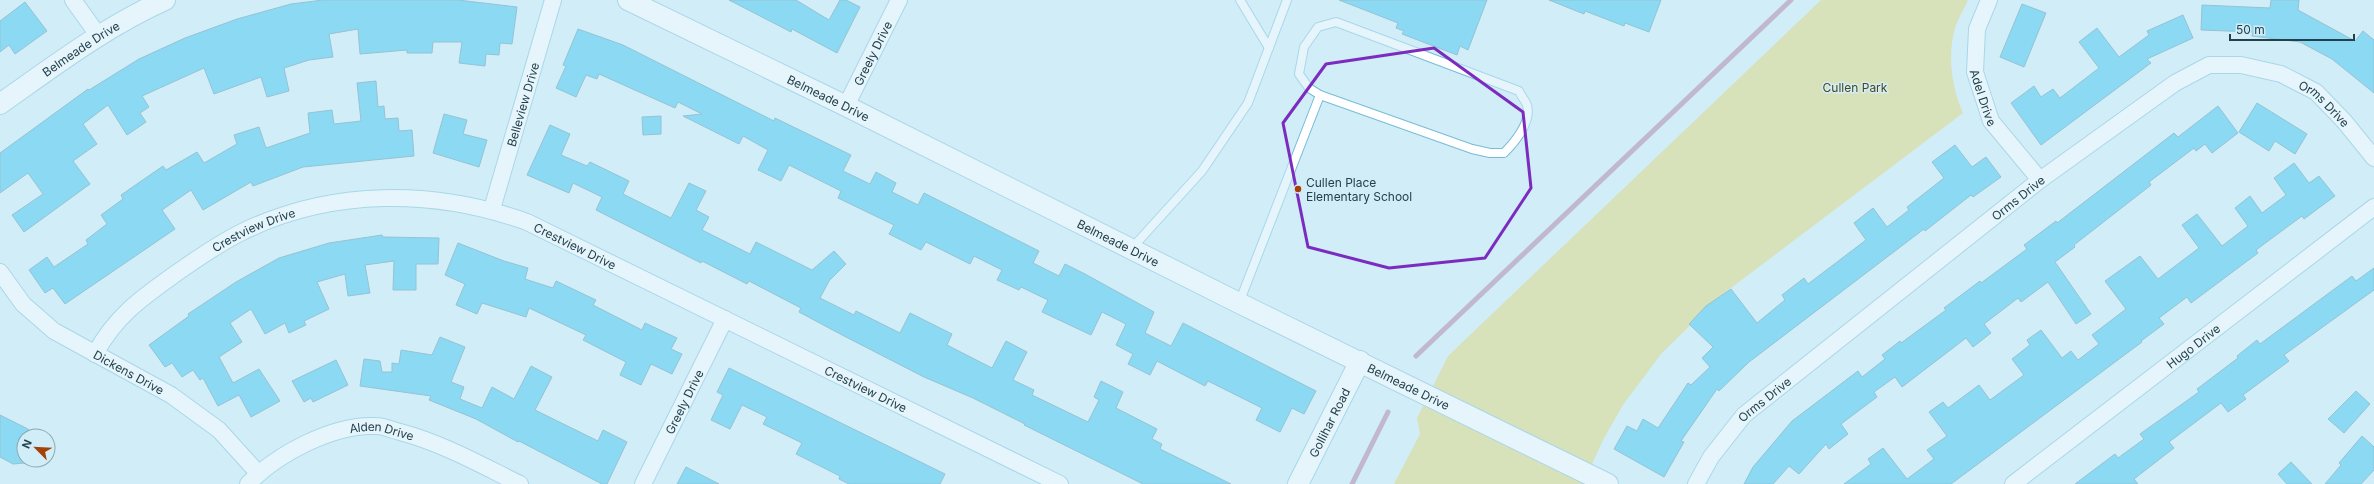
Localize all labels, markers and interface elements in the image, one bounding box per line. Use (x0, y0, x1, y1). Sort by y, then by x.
scale bar (2230, 16, 2354, 42)
street label: Belmeade Drive (39, 18, 122, 79)
street label: Greely Drive (850, 18, 895, 88)
text: 50 m (2236, 22, 2265, 37)
street label: Belleview Drive (503, 61, 542, 148)
street label: Adel Drive (1967, 67, 2000, 129)
street label: Belmeade Drive (785, 71, 872, 124)
street label: Orms Drive (2296, 77, 2353, 130)
park label: Cullen Park (1823, 80, 1888, 95)
street label: Orms Drive (1988, 172, 2047, 223)
place label: Cullen Place Elementary School (1306, 175, 1412, 204)
marker: Cullen Place Elementary School (1293, 184, 1303, 194)
street label: Crestview Drive (209, 204, 297, 255)
street label: Belmeade Drive (1075, 216, 1162, 269)
street label: Crestview Drive (531, 219, 619, 272)
street label: Hugo Drive (2163, 320, 2223, 371)
street label: Dickens Drive (91, 347, 167, 397)
street label: Belmeade Drive (1365, 360, 1452, 413)
street label: Crestview Drive (822, 362, 910, 415)
street label: Greely Drive (662, 367, 706, 436)
street label: Orms Drive (1734, 373, 1794, 425)
street label: Gollihar Road (1305, 385, 1353, 460)
street label: Alden Drive (348, 418, 416, 443)
north arrow (16, 428, 56, 468)
text: N (19, 437, 35, 451)

